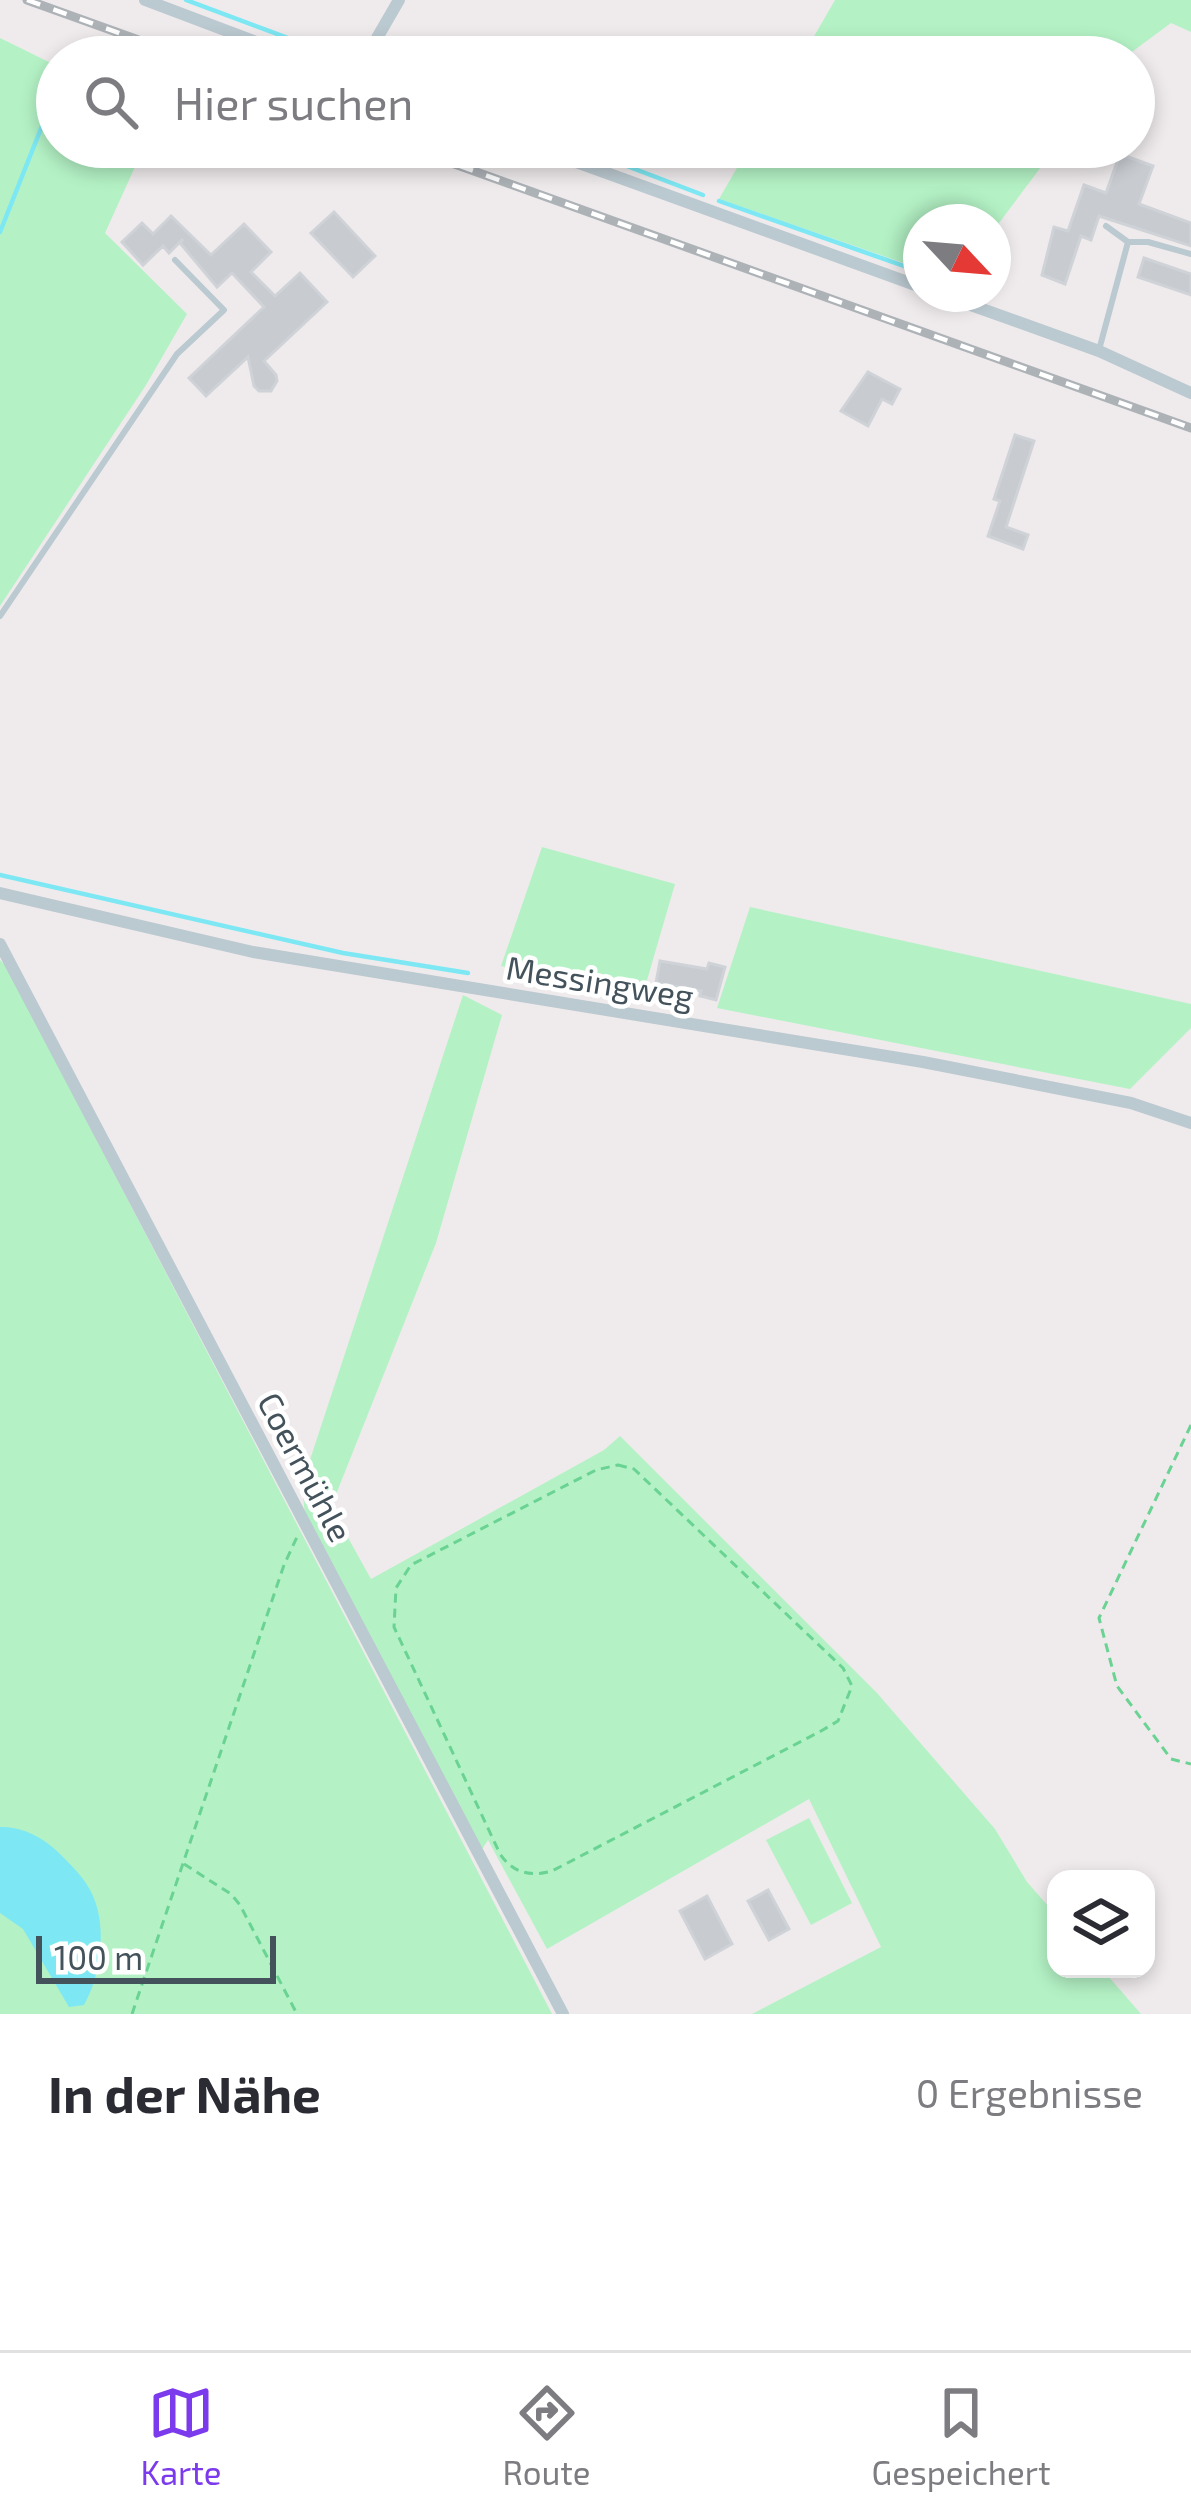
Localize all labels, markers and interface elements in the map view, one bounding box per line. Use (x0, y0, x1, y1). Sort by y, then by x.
search box (36, 36, 1155, 168)
icon: search (78, 69, 144, 135)
text: Hier suchen (174, 75, 414, 129)
north arrow (903, 204, 1011, 312)
street label: Messingweg (504, 946, 697, 1016)
street label: Coermühle (250, 1385, 362, 1548)
map controls (1047, 1870, 1155, 1978)
button: layers (1047, 1870, 1155, 1978)
scale bar (36, 1930, 276, 1983)
text: 100 m (54, 1937, 143, 1977)
text: In der Nähe (48, 2062, 321, 2123)
text: 0 Ergebnisse (916, 2069, 1143, 2116)
tab: Karte (140, 2380, 222, 2492)
tab: Route (502, 2380, 591, 2492)
tab: Gespeichert (871, 2380, 1051, 2492)

